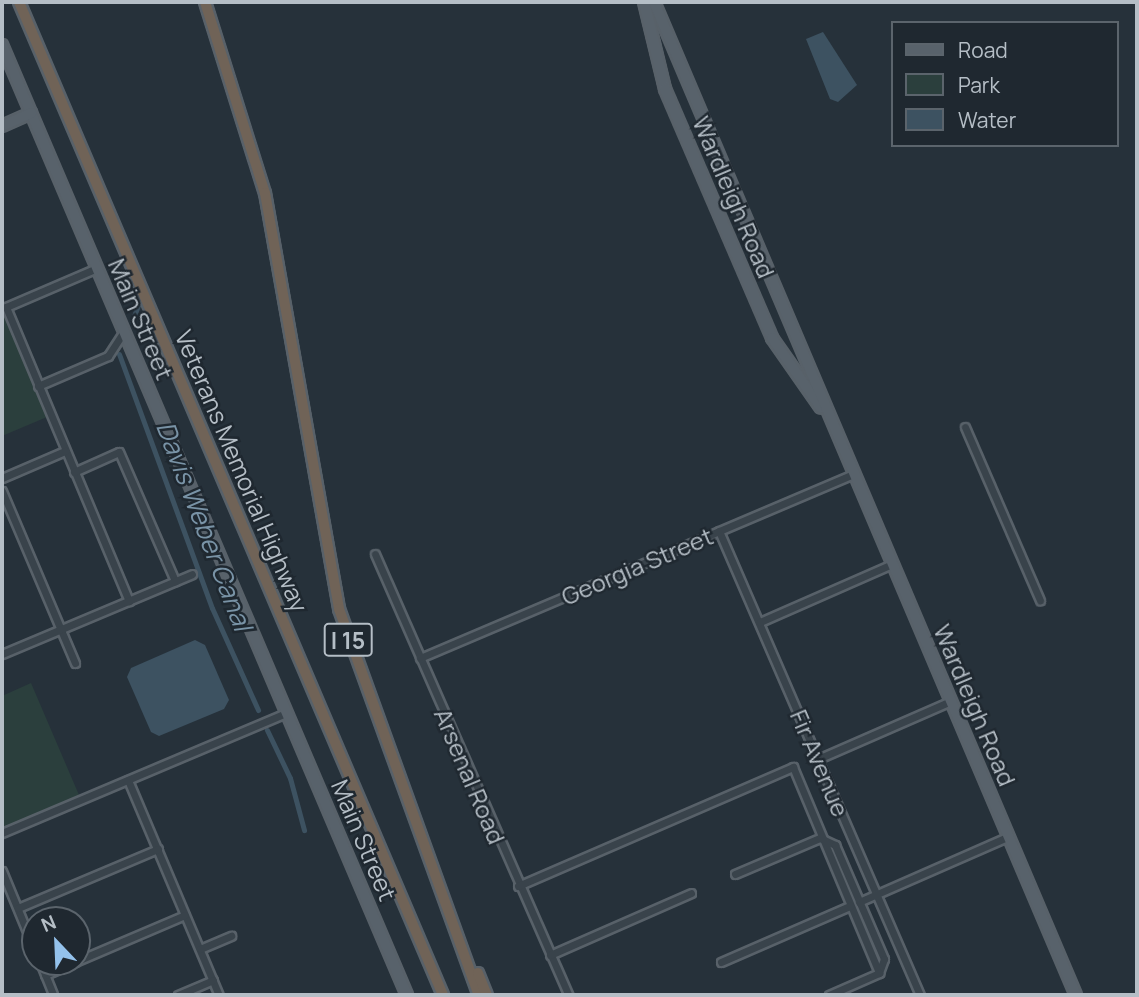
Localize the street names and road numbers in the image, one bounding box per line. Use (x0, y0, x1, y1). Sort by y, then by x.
street label: Wardleigh Road (687, 112, 781, 282)
street label: Main Street (103, 254, 179, 384)
street label: Veterans Memorial Highway (170, 326, 314, 616)
street label: Georgia Street (557, 521, 717, 611)
road number: I 15 (324, 620, 372, 660)
street label: Wardleigh Road (928, 620, 1022, 790)
street label: Arsenal Road (429, 704, 511, 848)
street label: Fir Avenue (785, 705, 855, 821)
street label: Main Street (326, 775, 402, 905)

